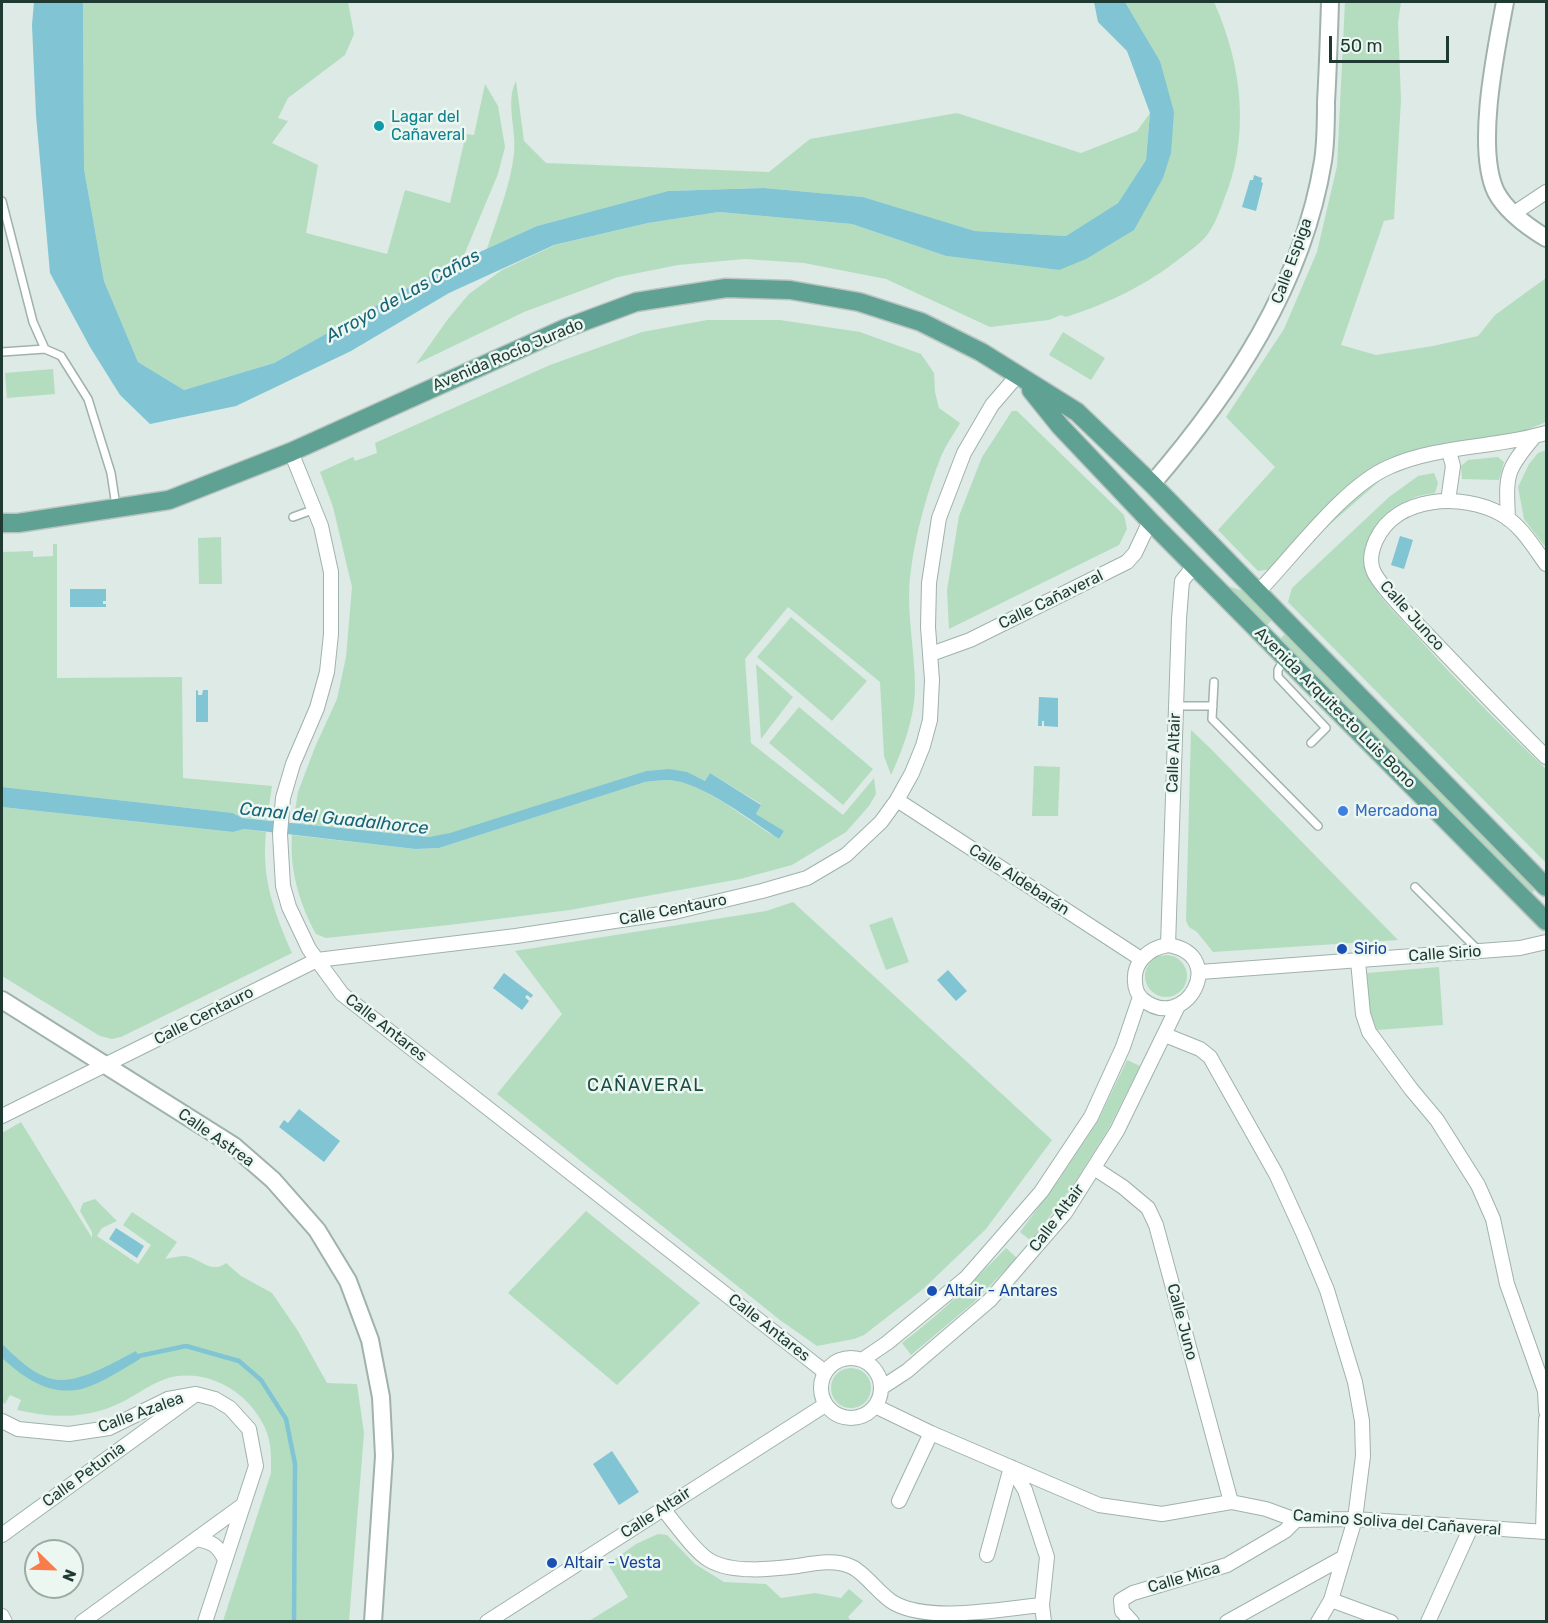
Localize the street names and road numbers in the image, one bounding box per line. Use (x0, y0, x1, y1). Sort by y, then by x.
street label: Calle Espiga (1268, 216, 1316, 306)
street label: Avenida Rocío Jurado (430, 314, 586, 396)
street label: Calle Cañaveral (995, 566, 1107, 634)
street label: Calle Junco (1376, 577, 1448, 655)
street label: Avenida Arquitecto Luis Bono (1251, 624, 1419, 792)
street label: Calle Altair (1163, 713, 1185, 793)
street label: Calle Aldebarán (965, 840, 1073, 920)
street label: Calle Centauro (618, 890, 728, 930)
street label: Calle Sirio (1408, 942, 1482, 966)
street label: Calle Centauro (151, 983, 257, 1049)
street label: Calle Antares (341, 990, 431, 1066)
street label: Calle Astrea (174, 1105, 258, 1171)
street label: Calle Altair (1025, 1180, 1089, 1256)
street label: Calle Juno (1163, 1281, 1201, 1363)
street label: Calle Antares (724, 1290, 814, 1366)
street label: Calle Azalea (96, 1389, 186, 1437)
street label: Calle Petunia (39, 1439, 129, 1511)
street label: Calle Altair (617, 1483, 695, 1543)
street label: Camino Soliva del Cañaveral (1292, 1506, 1502, 1540)
street label: Calle Mica (1146, 1559, 1222, 1597)

